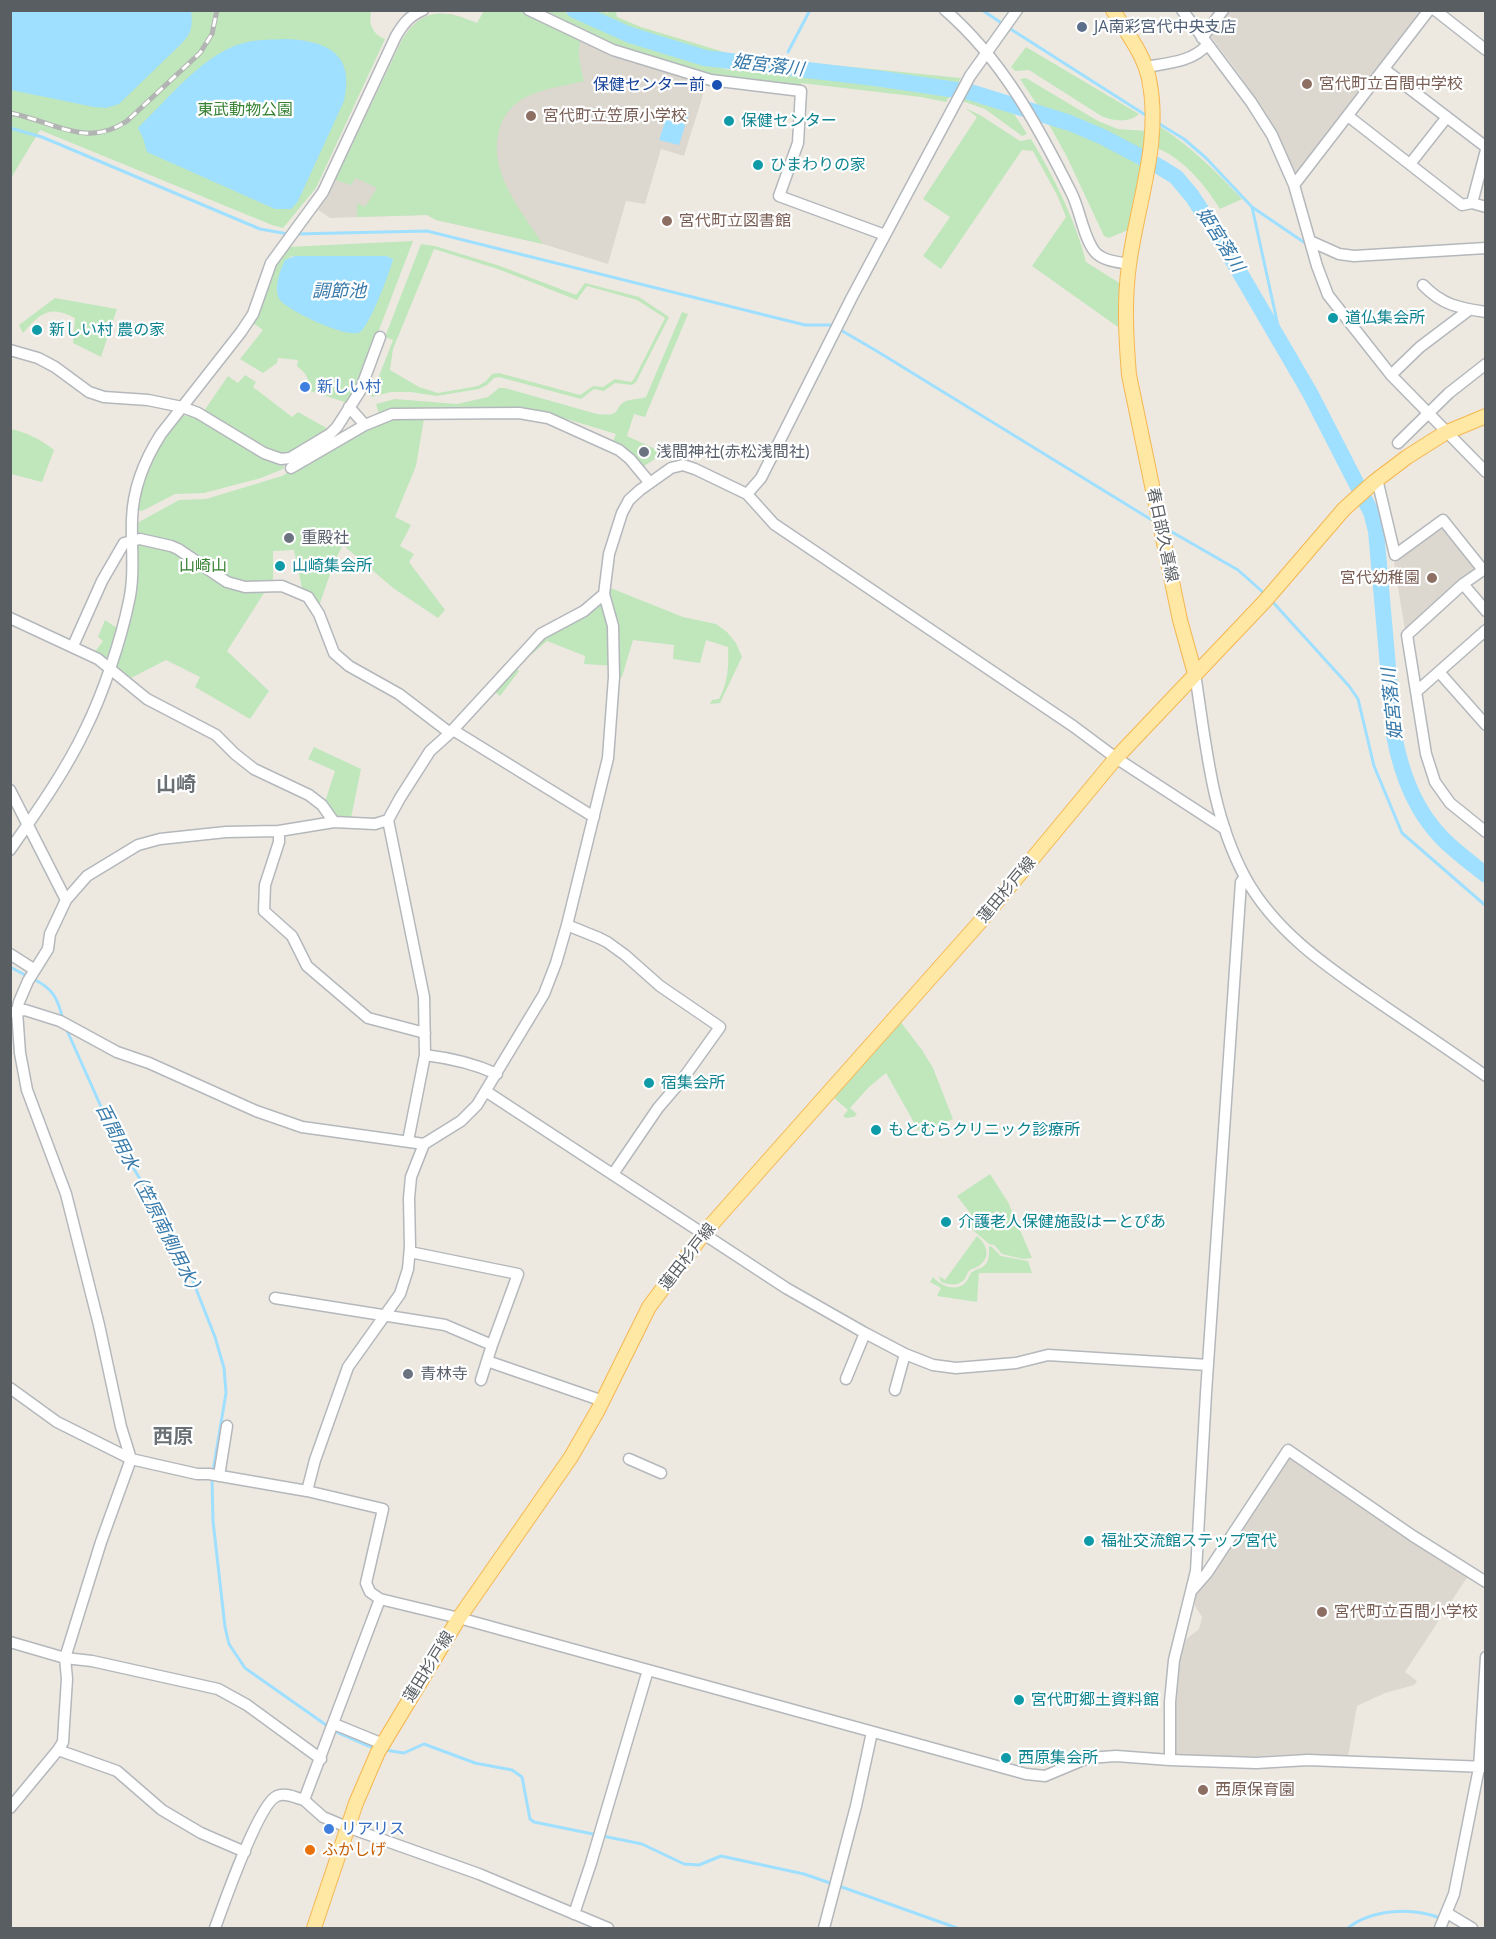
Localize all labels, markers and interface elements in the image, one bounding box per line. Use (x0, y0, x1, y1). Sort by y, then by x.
place label: JA南彩宮代中央支店 (1094, 17, 1236, 37)
marker: JA南彩宮代中央支店 (1075, 20, 1089, 34)
water label: 姫宮落川 (731, 51, 805, 81)
place label: 宮代町立百間中学校 (1319, 74, 1463, 94)
place label: 保健センター前 (593, 75, 705, 95)
marker: 宮代町立百間中学校 (1300, 77, 1314, 91)
marker: 保健センター前 (710, 78, 724, 92)
park label: 東武動物公園 (197, 100, 293, 120)
place label: 宮代町立笠原小学校 (543, 106, 687, 126)
marker: 宮代町立笠原小学校 (524, 109, 538, 123)
place label: 保健センター (741, 111, 837, 131)
marker: 保健センター (722, 114, 736, 128)
place label: ひまわりの家 (770, 155, 866, 175)
marker: ひまわりの家 (751, 158, 765, 172)
water label: 姫宮落川 (1192, 204, 1248, 276)
place label: 宮代町立図書館 (679, 211, 791, 231)
marker: 宮代町立図書館 (660, 214, 674, 228)
water label: 調節池 (312, 281, 366, 303)
place label: 道仏集会所 (1345, 308, 1425, 328)
marker: 道仏集会所 (1326, 311, 1340, 325)
place label: 新しい村 農の家 (49, 320, 165, 340)
marker: 新しい村 農の家 (30, 323, 44, 337)
place label: 新しい村 (317, 377, 381, 397)
marker: 新しい村 (298, 380, 312, 394)
place label: 浅間神社(赤松浅間社) (656, 442, 809, 462)
marker: 浅間神社(赤松浅間社) (637, 445, 651, 459)
street label: 春日部久喜線 (1143, 486, 1181, 584)
place label: 重殿社 (301, 528, 349, 548)
marker: 重殿社 (282, 531, 296, 545)
park label: 山崎山 (179, 556, 227, 576)
place label: 山崎集会所 (292, 556, 372, 576)
marker: 山崎集会所 (273, 559, 287, 573)
place label: 宮代幼稚園 (1340, 568, 1420, 588)
marker: 宮代幼稚園 (1425, 571, 1439, 585)
water label: 姫宮落川 (1378, 667, 1408, 741)
district label: 山崎 (156, 773, 196, 797)
street label: 蓮田杉戸線 (974, 853, 1040, 927)
place label: 宿集会所 (661, 1073, 725, 1093)
marker: 宿集会所 (642, 1076, 656, 1090)
water label: 百間用水（笠原南側用水） (90, 1100, 208, 1302)
place label: もとむらクリニック診療所 (888, 1120, 1080, 1140)
marker: もとむらクリニック診療所 (869, 1123, 883, 1137)
place label: 介護老人保健施設はーとぴあ (958, 1212, 1166, 1232)
marker: 介護老人保健施設はーとぴあ (939, 1215, 953, 1229)
street label: 蓮田杉戸線 (656, 1220, 720, 1294)
place label: 青林寺 (420, 1364, 468, 1384)
marker: 青林寺 (401, 1367, 415, 1381)
district label: 西原 (153, 1425, 193, 1449)
place label: 福祉交流館ステップ宮代 (1101, 1531, 1277, 1551)
marker: 福祉交流館ステップ宮代 (1082, 1534, 1096, 1548)
place label: 宮代町立百間小学校 (1334, 1602, 1478, 1622)
marker: 宮代町立百間小学校 (1315, 1605, 1329, 1619)
street label: 蓮田杉戸線 (400, 1628, 458, 1706)
place label: 宮代町郷土資料館 (1031, 1690, 1159, 1710)
marker: 宮代町郷土資料館 (1012, 1693, 1026, 1707)
place label: 西原集会所 (1018, 1748, 1098, 1768)
marker: 西原集会所 (999, 1751, 1013, 1765)
place label: 西原保育園 (1215, 1780, 1295, 1800)
marker: 西原保育園 (1196, 1783, 1210, 1797)
place label: リアリス (341, 1819, 405, 1839)
marker: リアリス (322, 1822, 336, 1836)
place label: ふかしげ (322, 1840, 386, 1860)
marker: ふかしげ (303, 1843, 317, 1857)

